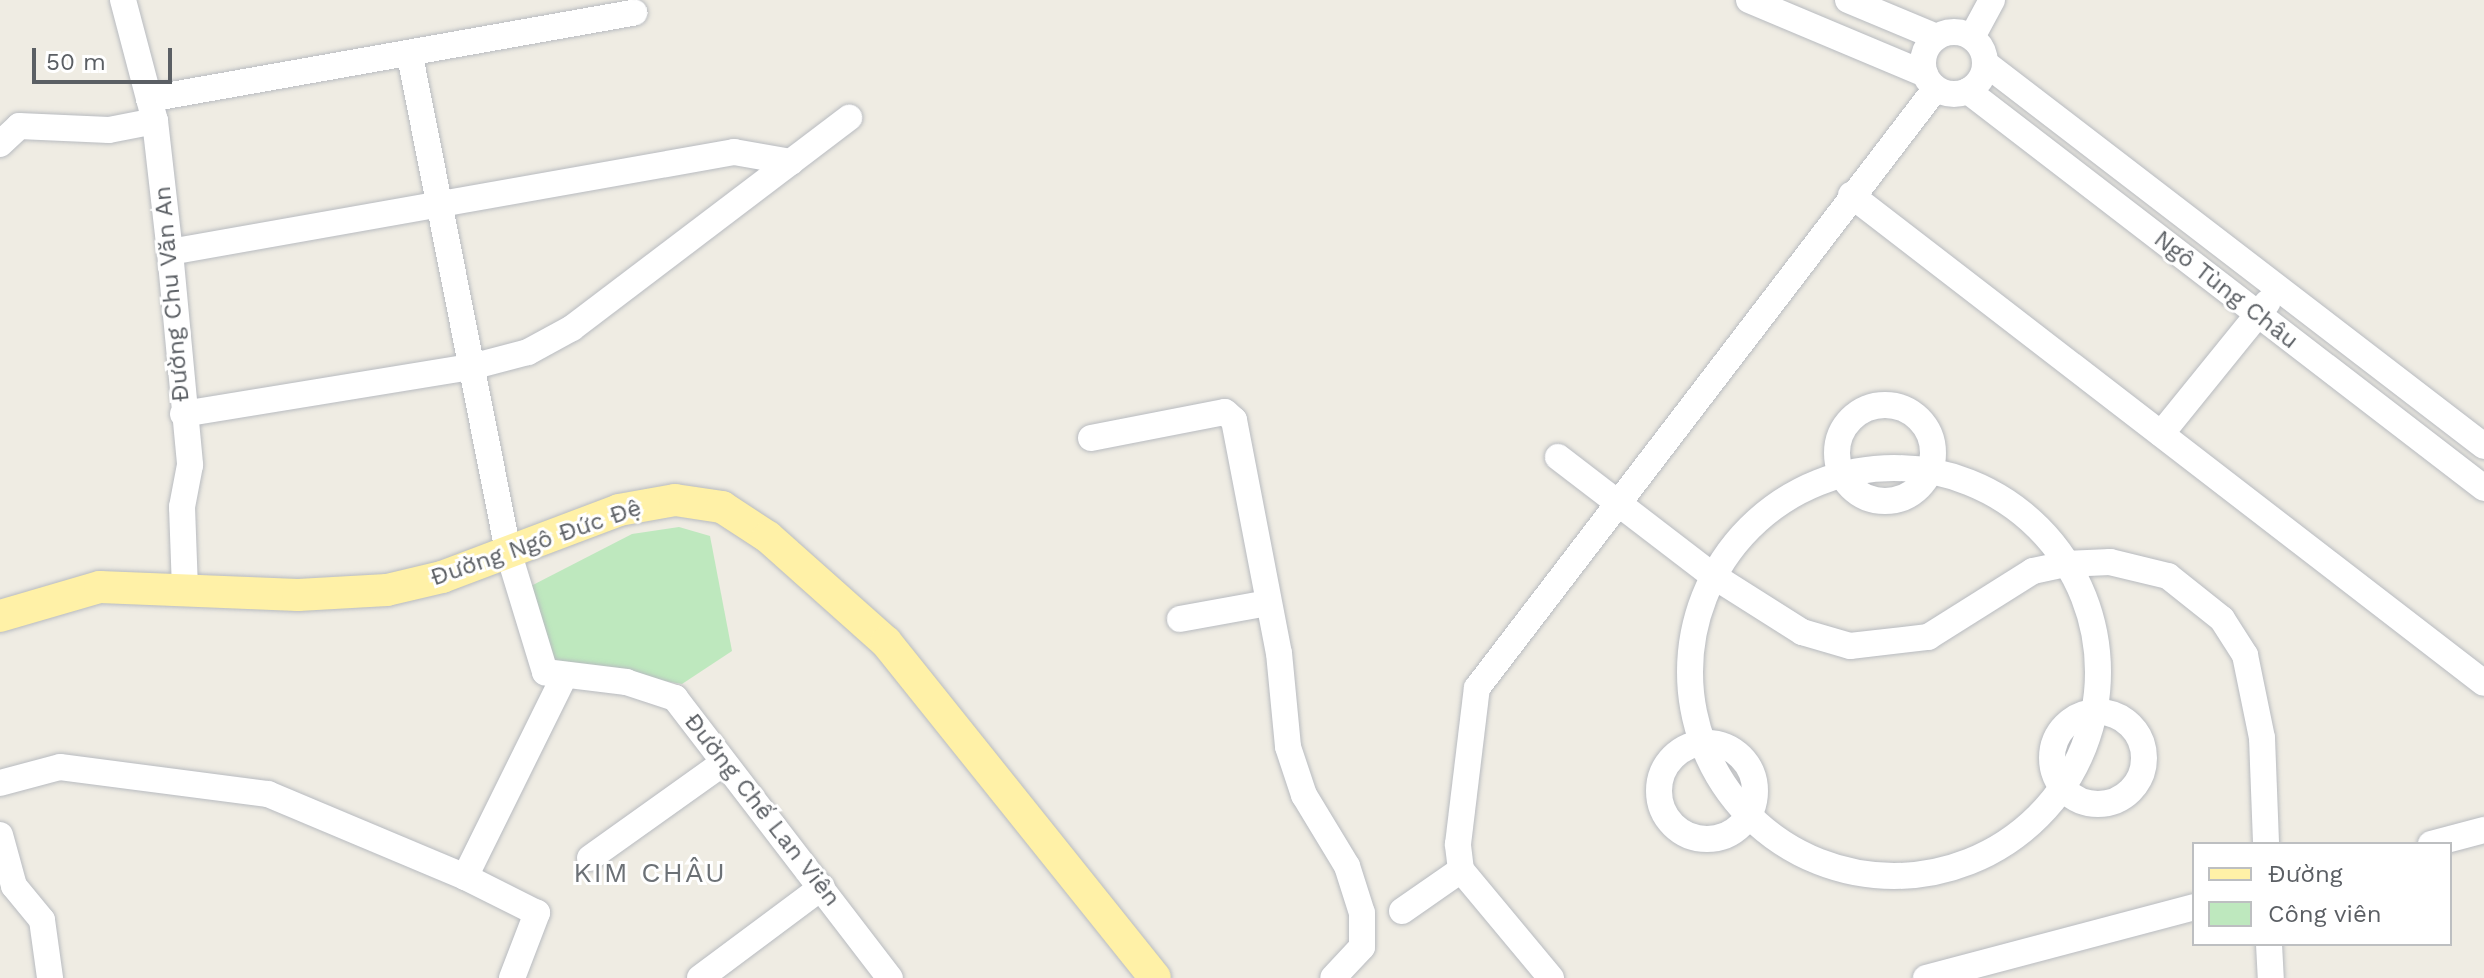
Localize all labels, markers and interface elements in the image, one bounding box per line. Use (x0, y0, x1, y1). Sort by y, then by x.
scale bar (36, 32, 176, 82)
text: 50 m (46, 48, 106, 76)
street label: Đường Chu Văn An (148, 184, 196, 404)
street label: Ngô Tùng Châu (2148, 224, 2304, 356)
street label: Đường Ngô Đức Đệ (427, 493, 645, 593)
street label: Đường Chế Lan Viên (677, 707, 847, 913)
legend (2192, 842, 2452, 946)
district label: KIM CHÂU (573, 856, 727, 890)
text: Đường (2268, 860, 2343, 888)
text: Công viên (2268, 900, 2382, 928)

